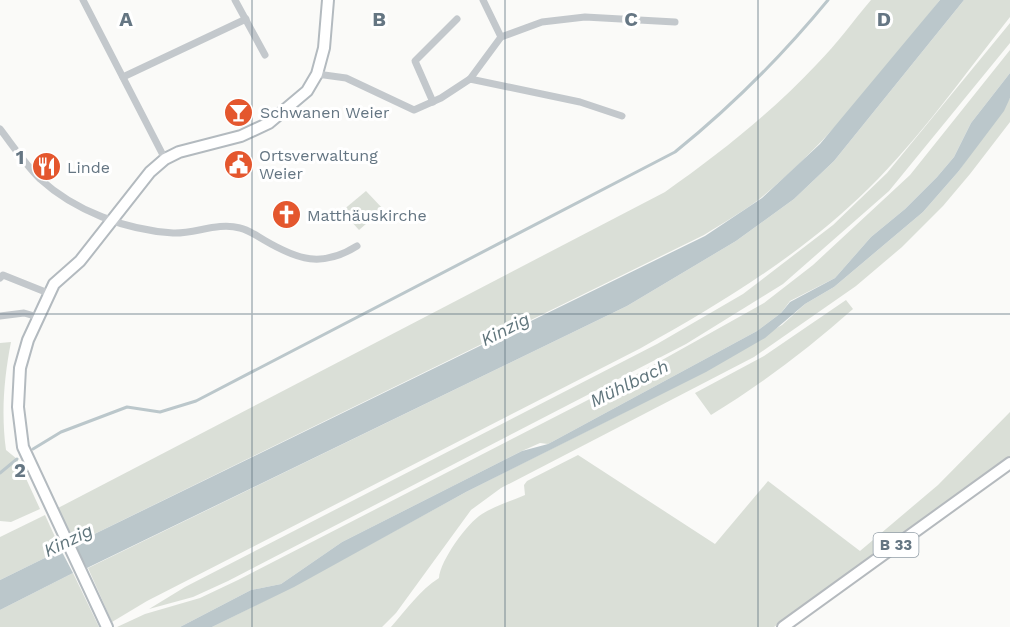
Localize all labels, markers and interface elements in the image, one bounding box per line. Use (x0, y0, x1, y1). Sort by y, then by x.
text: A (119, 7, 133, 31)
text: B (372, 7, 386, 31)
text: C (624, 7, 638, 31)
text: D (877, 7, 891, 31)
bar icon: Schwanen Weier (223, 96, 255, 128)
place label: Schwanen Weier (260, 103, 390, 122)
text: 1 (16, 145, 24, 169)
place label: Ortsverwaltung Weier (259, 146, 378, 183)
public building icon: Ortsverwaltung Weier (222, 148, 254, 180)
restaurant icon: Linde (30, 151, 62, 183)
place label: Linde (67, 158, 110, 177)
church icon: Matthäuskirche (270, 199, 302, 231)
place label: Matthäuskirche (307, 206, 427, 225)
water label: Kinzig (477, 308, 533, 350)
water label: Mühlbach (586, 355, 672, 411)
text: 2 (14, 458, 26, 482)
water label: Kinzig (40, 519, 96, 561)
road number: B 33 (874, 533, 918, 557)

